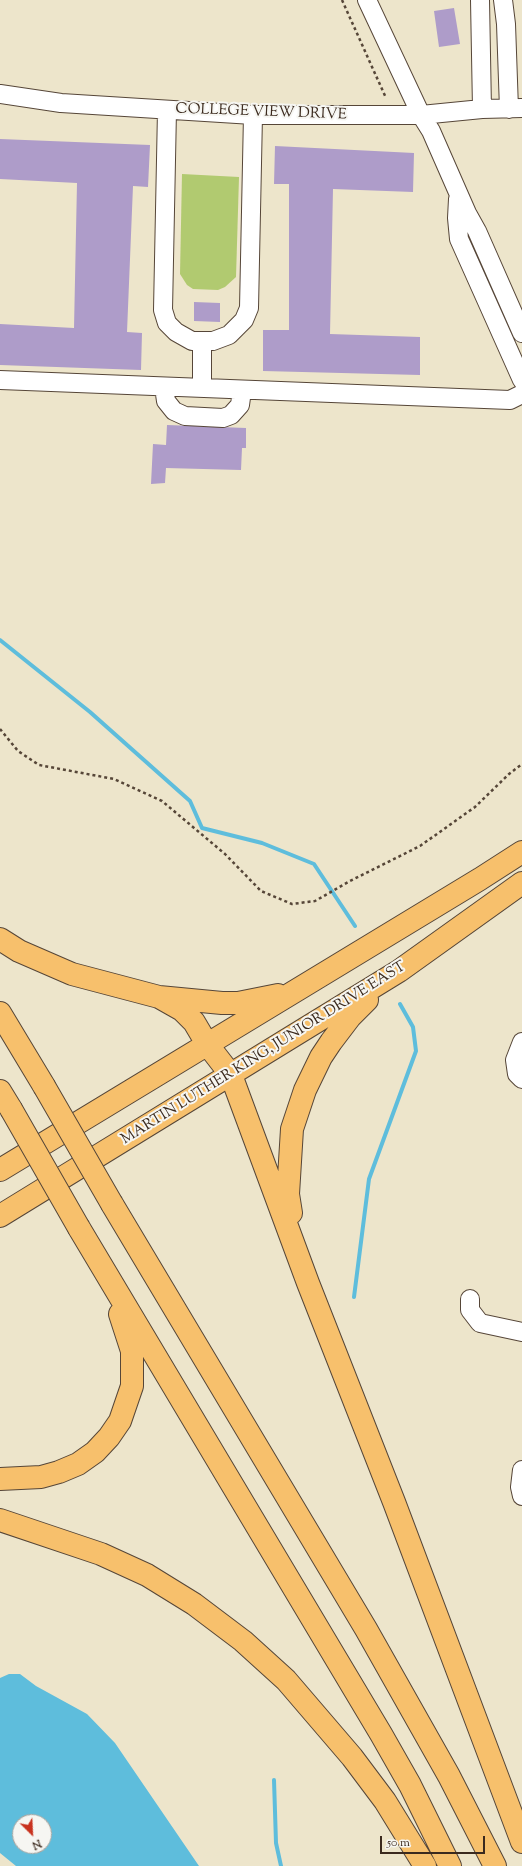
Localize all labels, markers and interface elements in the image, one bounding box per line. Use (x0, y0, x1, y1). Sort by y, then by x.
street label: COLLEGE VIEW DRIVE (175, 101, 347, 125)
street label: MARTIN LUTHER KING, JUNIOR DRIVE EAST (118, 958, 410, 1150)
north arrow (12, 1814, 52, 1854)
scale bar (382, 1828, 487, 1854)
text: 50 m (387, 1834, 410, 1852)
text: N (29, 1835, 44, 1853)

